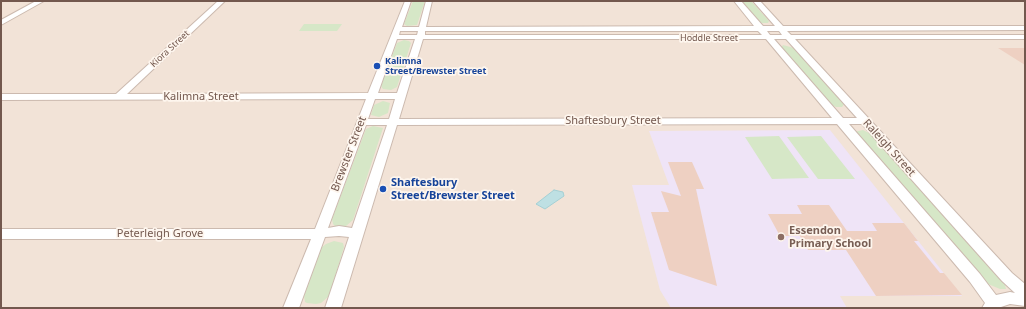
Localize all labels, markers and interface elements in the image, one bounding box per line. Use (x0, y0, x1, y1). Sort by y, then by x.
street label: Kiora Street (148, 28, 192, 70)
street label: Hoddle Street (680, 33, 738, 43)
place label: Kalimna Street/Brewster Street (385, 56, 486, 77)
marker: Kalimna Street/Brewster Street (372, 61, 382, 71)
street label: Kalimna Street (163, 90, 239, 104)
street label: Brewster Street (329, 114, 369, 194)
street label: Shaftesbury Street (565, 114, 661, 128)
street label: Raleigh Street (860, 117, 918, 179)
place label: Shaftesbury Street/Brewster Street (391, 176, 515, 202)
marker: Shaftesbury Street/Brewster Street (378, 184, 388, 194)
place label: Essendon Primary School (789, 224, 871, 250)
street label: Peterleigh Grove (117, 227, 203, 241)
marker: Essendon Primary School (776, 232, 786, 242)

